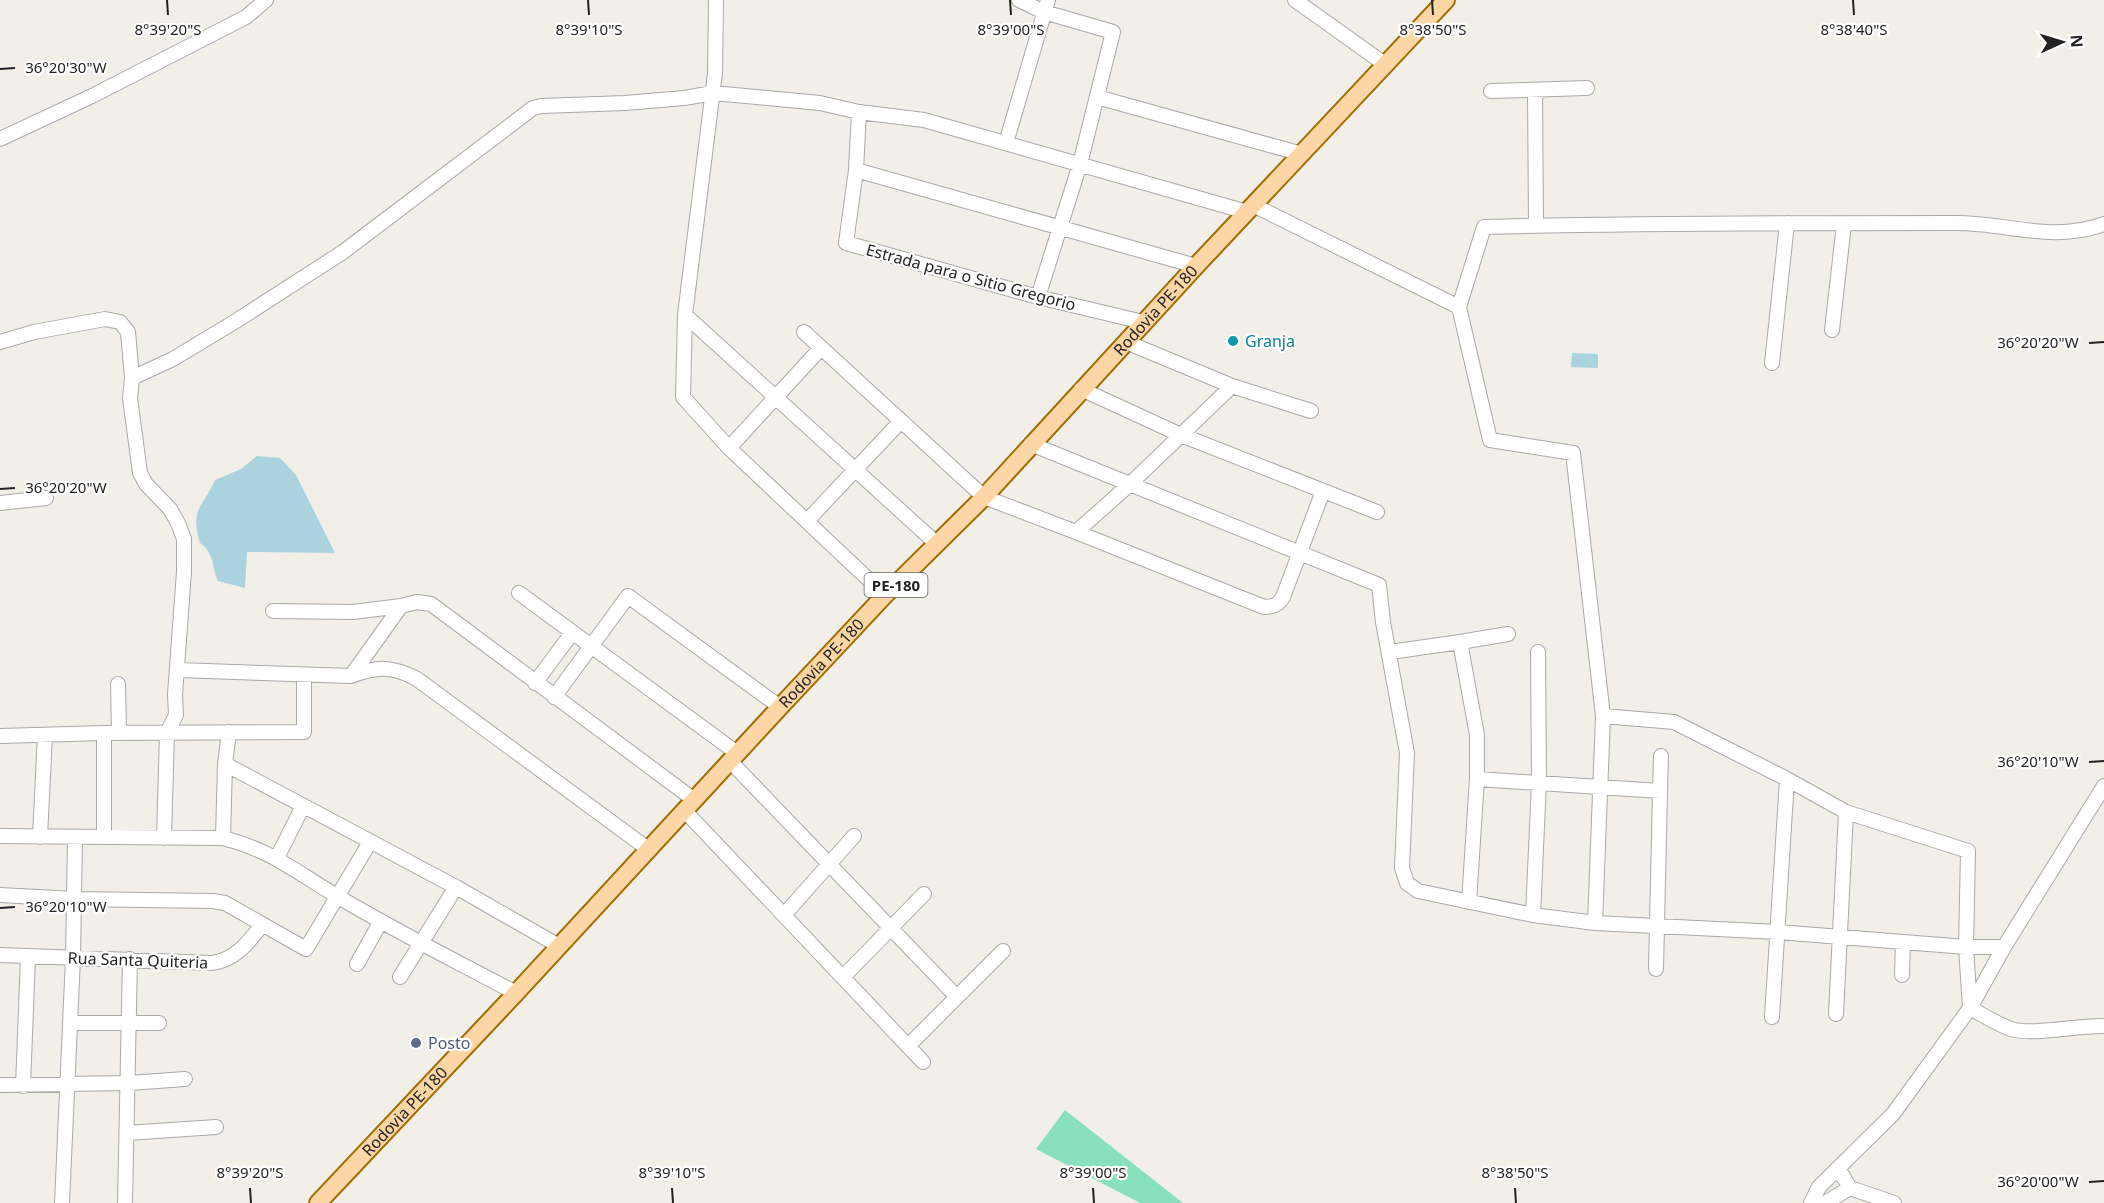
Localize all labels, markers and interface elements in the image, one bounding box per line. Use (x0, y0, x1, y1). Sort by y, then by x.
north arrow (2032, 12, 2092, 72)
text: 8°39'20"S (134, 19, 202, 39)
text: 8°39'10"S (555, 19, 623, 39)
text: 8°39'00"S (977, 19, 1045, 39)
text: 8°38'50"S (1399, 19, 1467, 39)
text: 8°38'40"S (1820, 19, 1888, 39)
text: N (2066, 34, 2088, 48)
text: 36°20'30"W (25, 57, 107, 77)
street label: Estrada para o Sitio Gregorio (864, 238, 1078, 316)
street label: Rodovia PE-180 (1108, 260, 1202, 360)
place label: Granja (1245, 330, 1295, 352)
text: 36°20'20"W (1997, 332, 2079, 352)
marker: Granja (1226, 334, 1240, 348)
text: 36°20'20"W (25, 477, 107, 497)
road number: PE-180 (864, 573, 928, 597)
street label: Rodovia PE-180 (774, 613, 869, 713)
text: 36°20'10"W (1997, 751, 2079, 771)
text: 36°20'10"W (25, 896, 107, 916)
street label: Rua Santa Quiteria (67, 947, 209, 973)
place label: Posto (428, 1032, 470, 1054)
marker: Posto (409, 1036, 423, 1050)
street label: Rodovia PE-180 (357, 1062, 452, 1161)
text: 8°39'20"S (216, 1162, 284, 1182)
text: 8°39'10"S (638, 1162, 706, 1182)
text: 8°39'00"S (1059, 1162, 1127, 1182)
text: 8°38'50"S (1481, 1162, 1549, 1182)
text: 36°20'00"W (1997, 1171, 2079, 1191)

